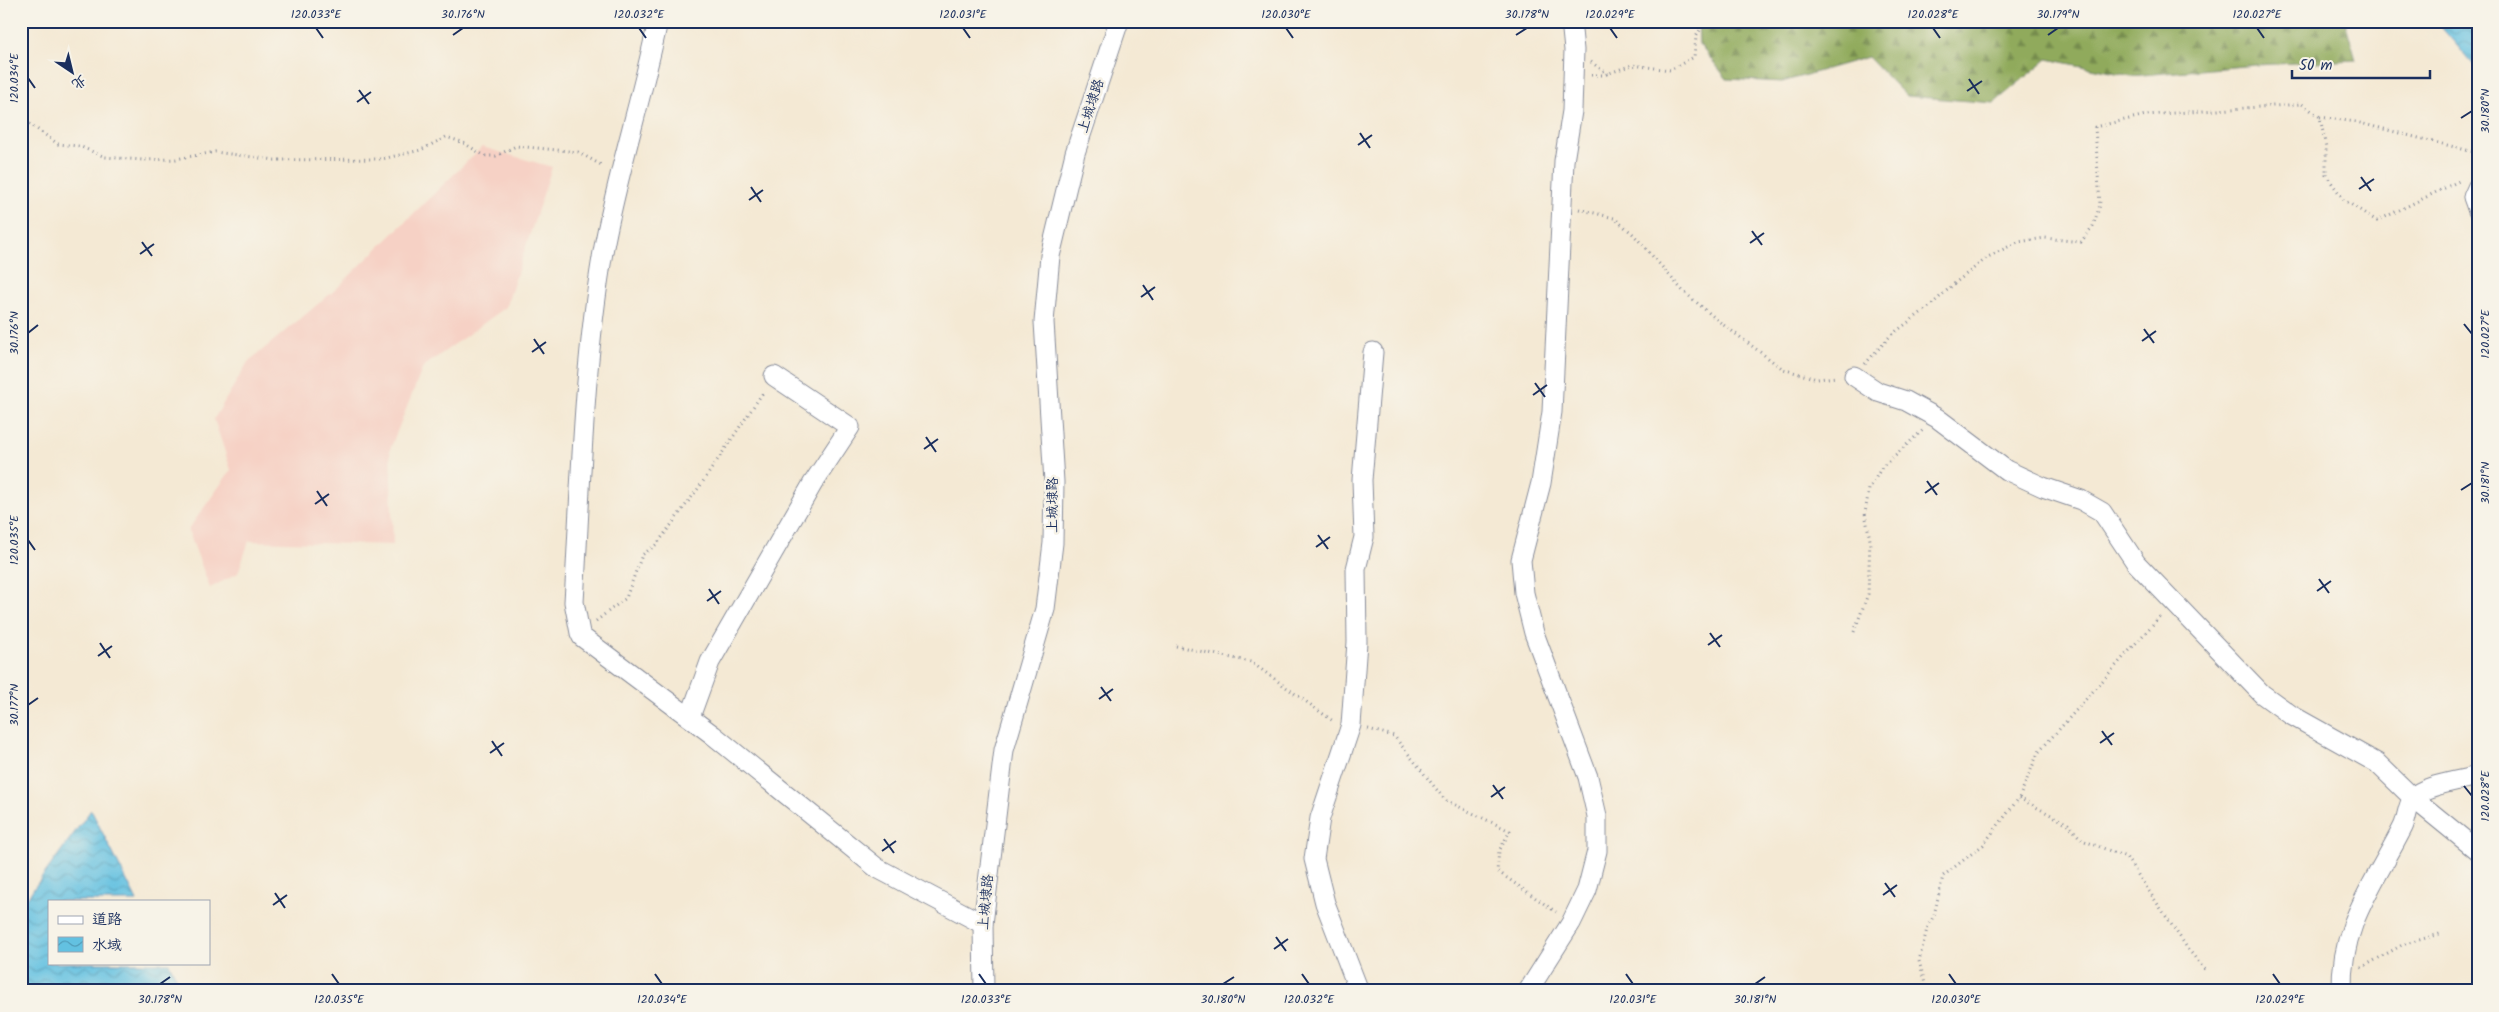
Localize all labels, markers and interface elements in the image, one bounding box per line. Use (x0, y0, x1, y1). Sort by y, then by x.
text: 120.033°E (291, 5, 342, 24)
text: 30.176°N (441, 5, 485, 24)
text: 120.032°E (614, 5, 665, 24)
text: 120.031°E (939, 5, 988, 24)
text: 120.030°E (1261, 5, 1312, 24)
text: 30.178°N (1505, 5, 1549, 24)
text: 120.029°E (1585, 5, 1636, 24)
text: 120.028°E (1908, 5, 1959, 24)
text: 30.179°N (2036, 5, 2080, 24)
text: 120.027°E (2232, 5, 2283, 24)
north arrow (48, 48, 98, 98)
scale bar (2292, 48, 2429, 80)
text: 120.034°E (5, 52, 24, 103)
text: 50 m (2299, 54, 2333, 78)
text: 北 (67, 69, 91, 95)
street label: 上城埭路 (1072, 76, 1110, 136)
text: 30.180°N (2476, 89, 2495, 133)
text: 120.027°E (2476, 308, 2495, 359)
text: 30.176°N (5, 311, 24, 355)
text: 30.181°N (2476, 462, 2495, 504)
street label: 上城埭路 (1042, 477, 1064, 533)
text: 120.035°E (5, 514, 24, 565)
text: 30.177°N (5, 684, 24, 726)
text: 120.028°E (2476, 770, 2495, 821)
street label: 上城埭路 (973, 873, 999, 931)
legend (48, 900, 210, 964)
text: 道路 (92, 908, 122, 932)
text: 水域 (92, 934, 122, 958)
text: 30.178°N (138, 990, 182, 1009)
text: 120.035°E (314, 990, 365, 1009)
text: 120.034°E (637, 990, 688, 1009)
text: 120.033°E (961, 990, 1012, 1009)
text: 30.180°N (1201, 990, 1245, 1009)
text: 120.032°E (1284, 990, 1335, 1009)
text: 120.031°E (1609, 990, 1658, 1009)
text: 30.181°N (1734, 990, 1776, 1009)
text: 120.030°E (1931, 990, 1982, 1009)
text: 120.029°E (2255, 990, 2306, 1009)

